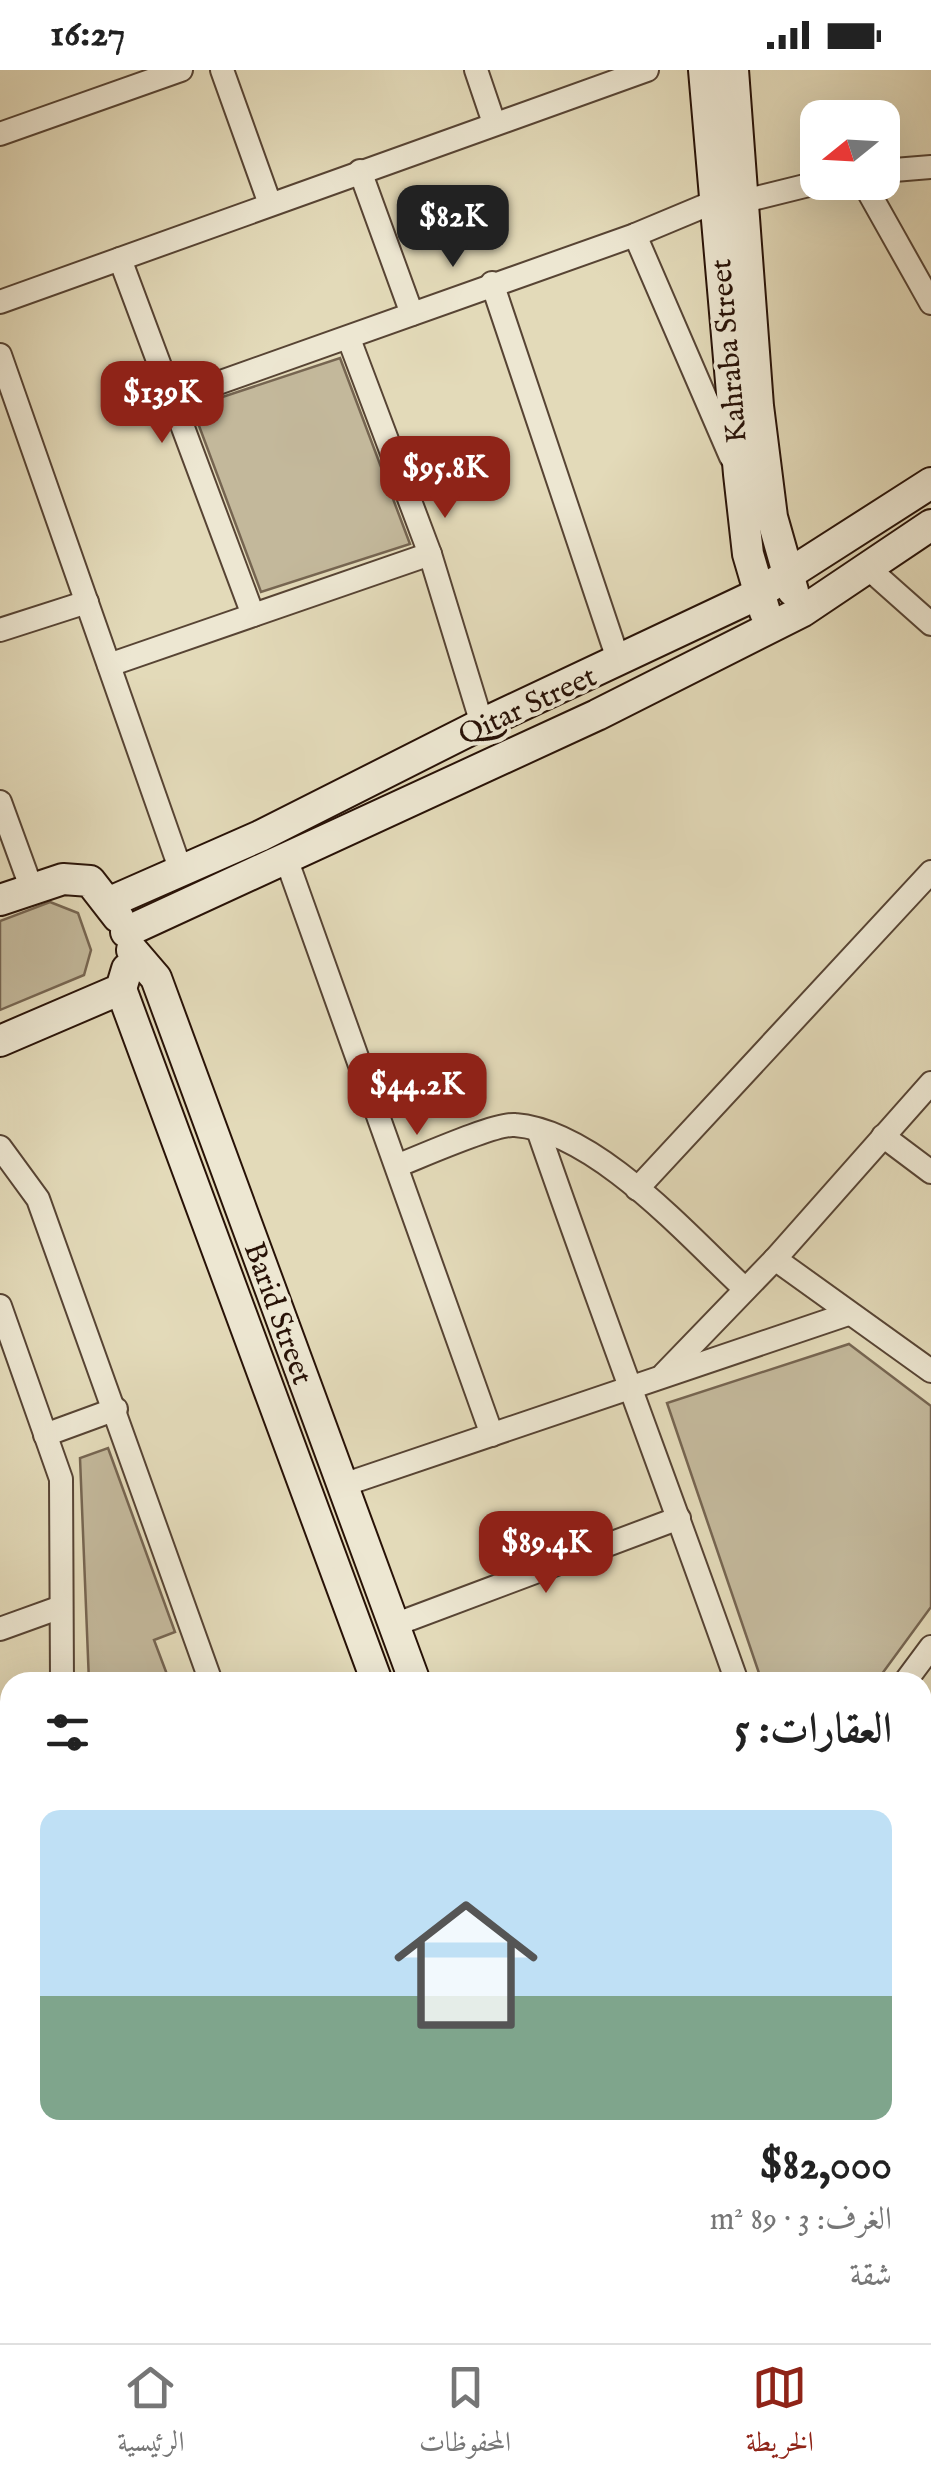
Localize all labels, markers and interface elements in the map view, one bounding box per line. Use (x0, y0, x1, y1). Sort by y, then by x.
text: 16:27 (50, 11, 125, 59)
north arrow (800, 100, 900, 200)
map controls (800, 100, 900, 200)
pin: $82K (394, 185, 512, 270)
text: $82K (419, 197, 487, 238)
street label: Kahraba Street (703, 257, 757, 444)
pin: $139K (92, 361, 232, 446)
text: $139K (123, 373, 201, 414)
pin: $95.8K (364, 436, 526, 521)
text: $95.8K (402, 448, 488, 489)
street label: Qitar Street (453, 658, 603, 755)
pin: $44.2K (336, 1053, 498, 1138)
text: $44.2K (370, 1065, 464, 1106)
street label: Barid Street (234, 1237, 320, 1390)
pin: $89.4K (465, 1511, 627, 1596)
text: $89.4K (501, 1523, 591, 1564)
text: العقارات: 5 (734, 1704, 892, 1757)
icon: filters (40, 1705, 95, 1760)
icon: home (376, 1875, 556, 2055)
text: $82,000 (759, 2140, 892, 2193)
text: الغرف: 3 · 89 m² (710, 2200, 892, 2241)
text: شقة (850, 2256, 892, 2297)
tab: الرئيسية (117, 2360, 184, 2469)
tab: المحفوظات (419, 2360, 511, 2469)
tab: الخريطة (746, 2360, 814, 2469)

